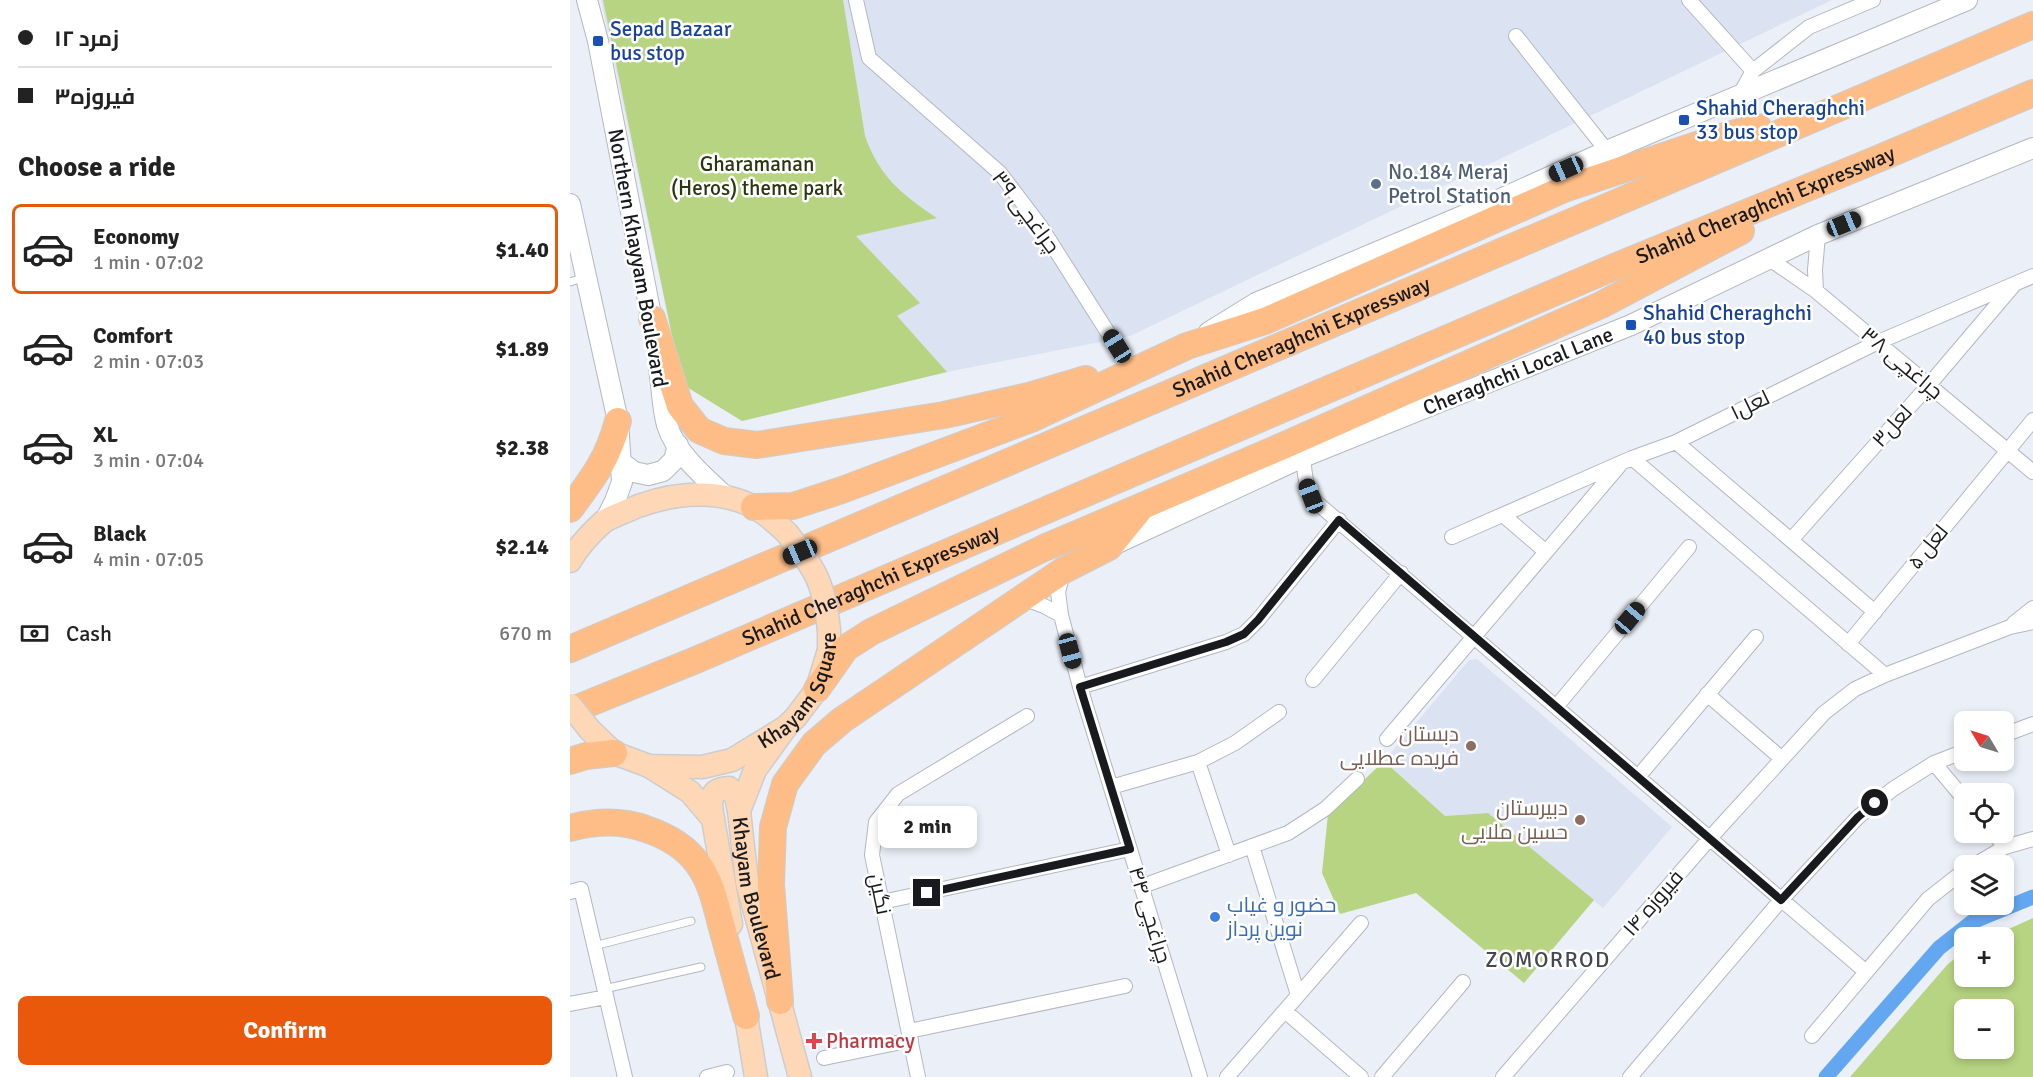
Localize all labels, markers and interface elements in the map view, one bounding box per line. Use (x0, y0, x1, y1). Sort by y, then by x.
place label: Sepad Bazaar bus stop (610, 16, 732, 66)
text: زمرد ۱۲ (54, 25, 119, 52)
marker: Sepad Bazaar bus stop (591, 34, 605, 48)
text: فیروزه۳ (54, 83, 135, 110)
place label: Shahid Cheraghchi 33 bus stop (1696, 95, 1865, 145)
marker: Shahid Cheraghchi 33 bus stop (1677, 113, 1691, 127)
street label: Northern Khayyam Boulevard (602, 126, 674, 390)
street label: Shahid Cheraghchi Expressway (1632, 140, 1899, 270)
text: Choose a ride (18, 151, 176, 184)
park label: Gharamanan (Heros) theme park (671, 151, 843, 201)
car (1546, 153, 1586, 185)
place label: No.184 Meraj Petrol Station (1388, 159, 1511, 209)
street label: چراغچی ۳۹ (986, 165, 1066, 259)
marker: No.184 Meraj Petrol Station (1369, 177, 1383, 191)
car (1824, 209, 1864, 239)
icon: car (21, 222, 75, 276)
text: Economy (93, 223, 179, 250)
text: $1.40 (495, 236, 549, 263)
text: 1 min · 07:02 (93, 250, 204, 275)
street label: Shahid Cheraghchi Expressway (1168, 271, 1434, 404)
place label: Shahid Cheraghchi 40 bus stop (1643, 300, 1812, 350)
marker: Shahid Cheraghchi 40 bus stop (1624, 318, 1638, 332)
icon: car (21, 321, 75, 375)
street label: Cheraghchi Local Lane (1419, 321, 1617, 421)
street label: چراغچی ۳۸ (1855, 321, 1948, 406)
text: Comfort (93, 322, 173, 349)
car (1100, 326, 1134, 366)
text: $1.89 (495, 335, 549, 362)
text: 2 min · 07:03 (93, 349, 204, 374)
street label: لعل۱ (1726, 384, 1774, 426)
street label: لعل۳ (1866, 399, 1918, 453)
icon: car (21, 420, 75, 474)
text: XL (93, 421, 118, 448)
text: $2.38 (495, 434, 549, 461)
text: 3 min · 07:04 (93, 448, 204, 473)
car (1296, 476, 1326, 516)
icon: car (21, 519, 75, 573)
street label: Shahid Cheraghchi Expressway (738, 519, 1004, 652)
street label: لعل ۵ (1902, 519, 1954, 575)
text: Black (93, 520, 147, 547)
text: $2.14 (495, 533, 549, 560)
car (780, 537, 820, 567)
text: 4 min · 07:05 (93, 547, 204, 572)
car (1612, 598, 1648, 638)
icon: cash (18, 617, 51, 650)
text: Cash (66, 620, 112, 647)
text: 670 m (499, 621, 552, 646)
car (1057, 631, 1083, 671)
street label: Khayam Square (753, 632, 842, 754)
north arrow (1954, 711, 2014, 771)
map controls (1954, 711, 2014, 1059)
place label: دبستان فریده عطلایی (1340, 721, 1459, 771)
marker: دبستان فریده عطلایی (1464, 739, 1478, 753)
button: locate (1954, 783, 2014, 843)
route start (1861, 789, 1888, 816)
place label: دبیرستان حسین ملایی (1461, 795, 1568, 845)
callout: 2 min (878, 806, 976, 848)
marker: دبیرستان حسین ملایی (1573, 813, 1587, 827)
text: 2 min (903, 814, 952, 839)
street label: Khayam Boulevard (727, 815, 786, 983)
button: layers (1954, 855, 2014, 915)
street label: چراغچی ۴۴ (1122, 863, 1177, 967)
street label: فیروزه ۱۴ (1617, 864, 1689, 942)
street label: نگین (863, 871, 897, 917)
route end (913, 879, 940, 906)
place label: حضور و غیاب نوین پرداز (1226, 892, 1336, 943)
marker: حضور و غیاب نوین پرداز (1208, 910, 1222, 924)
button: + (1954, 927, 2014, 987)
district label: ZOMORROD (1485, 946, 1611, 973)
button: Confirm (18, 996, 552, 1065)
button: − (1954, 999, 2014, 1059)
place label: Pharmacy (826, 1028, 915, 1054)
marker: Pharmacy (807, 1034, 821, 1048)

